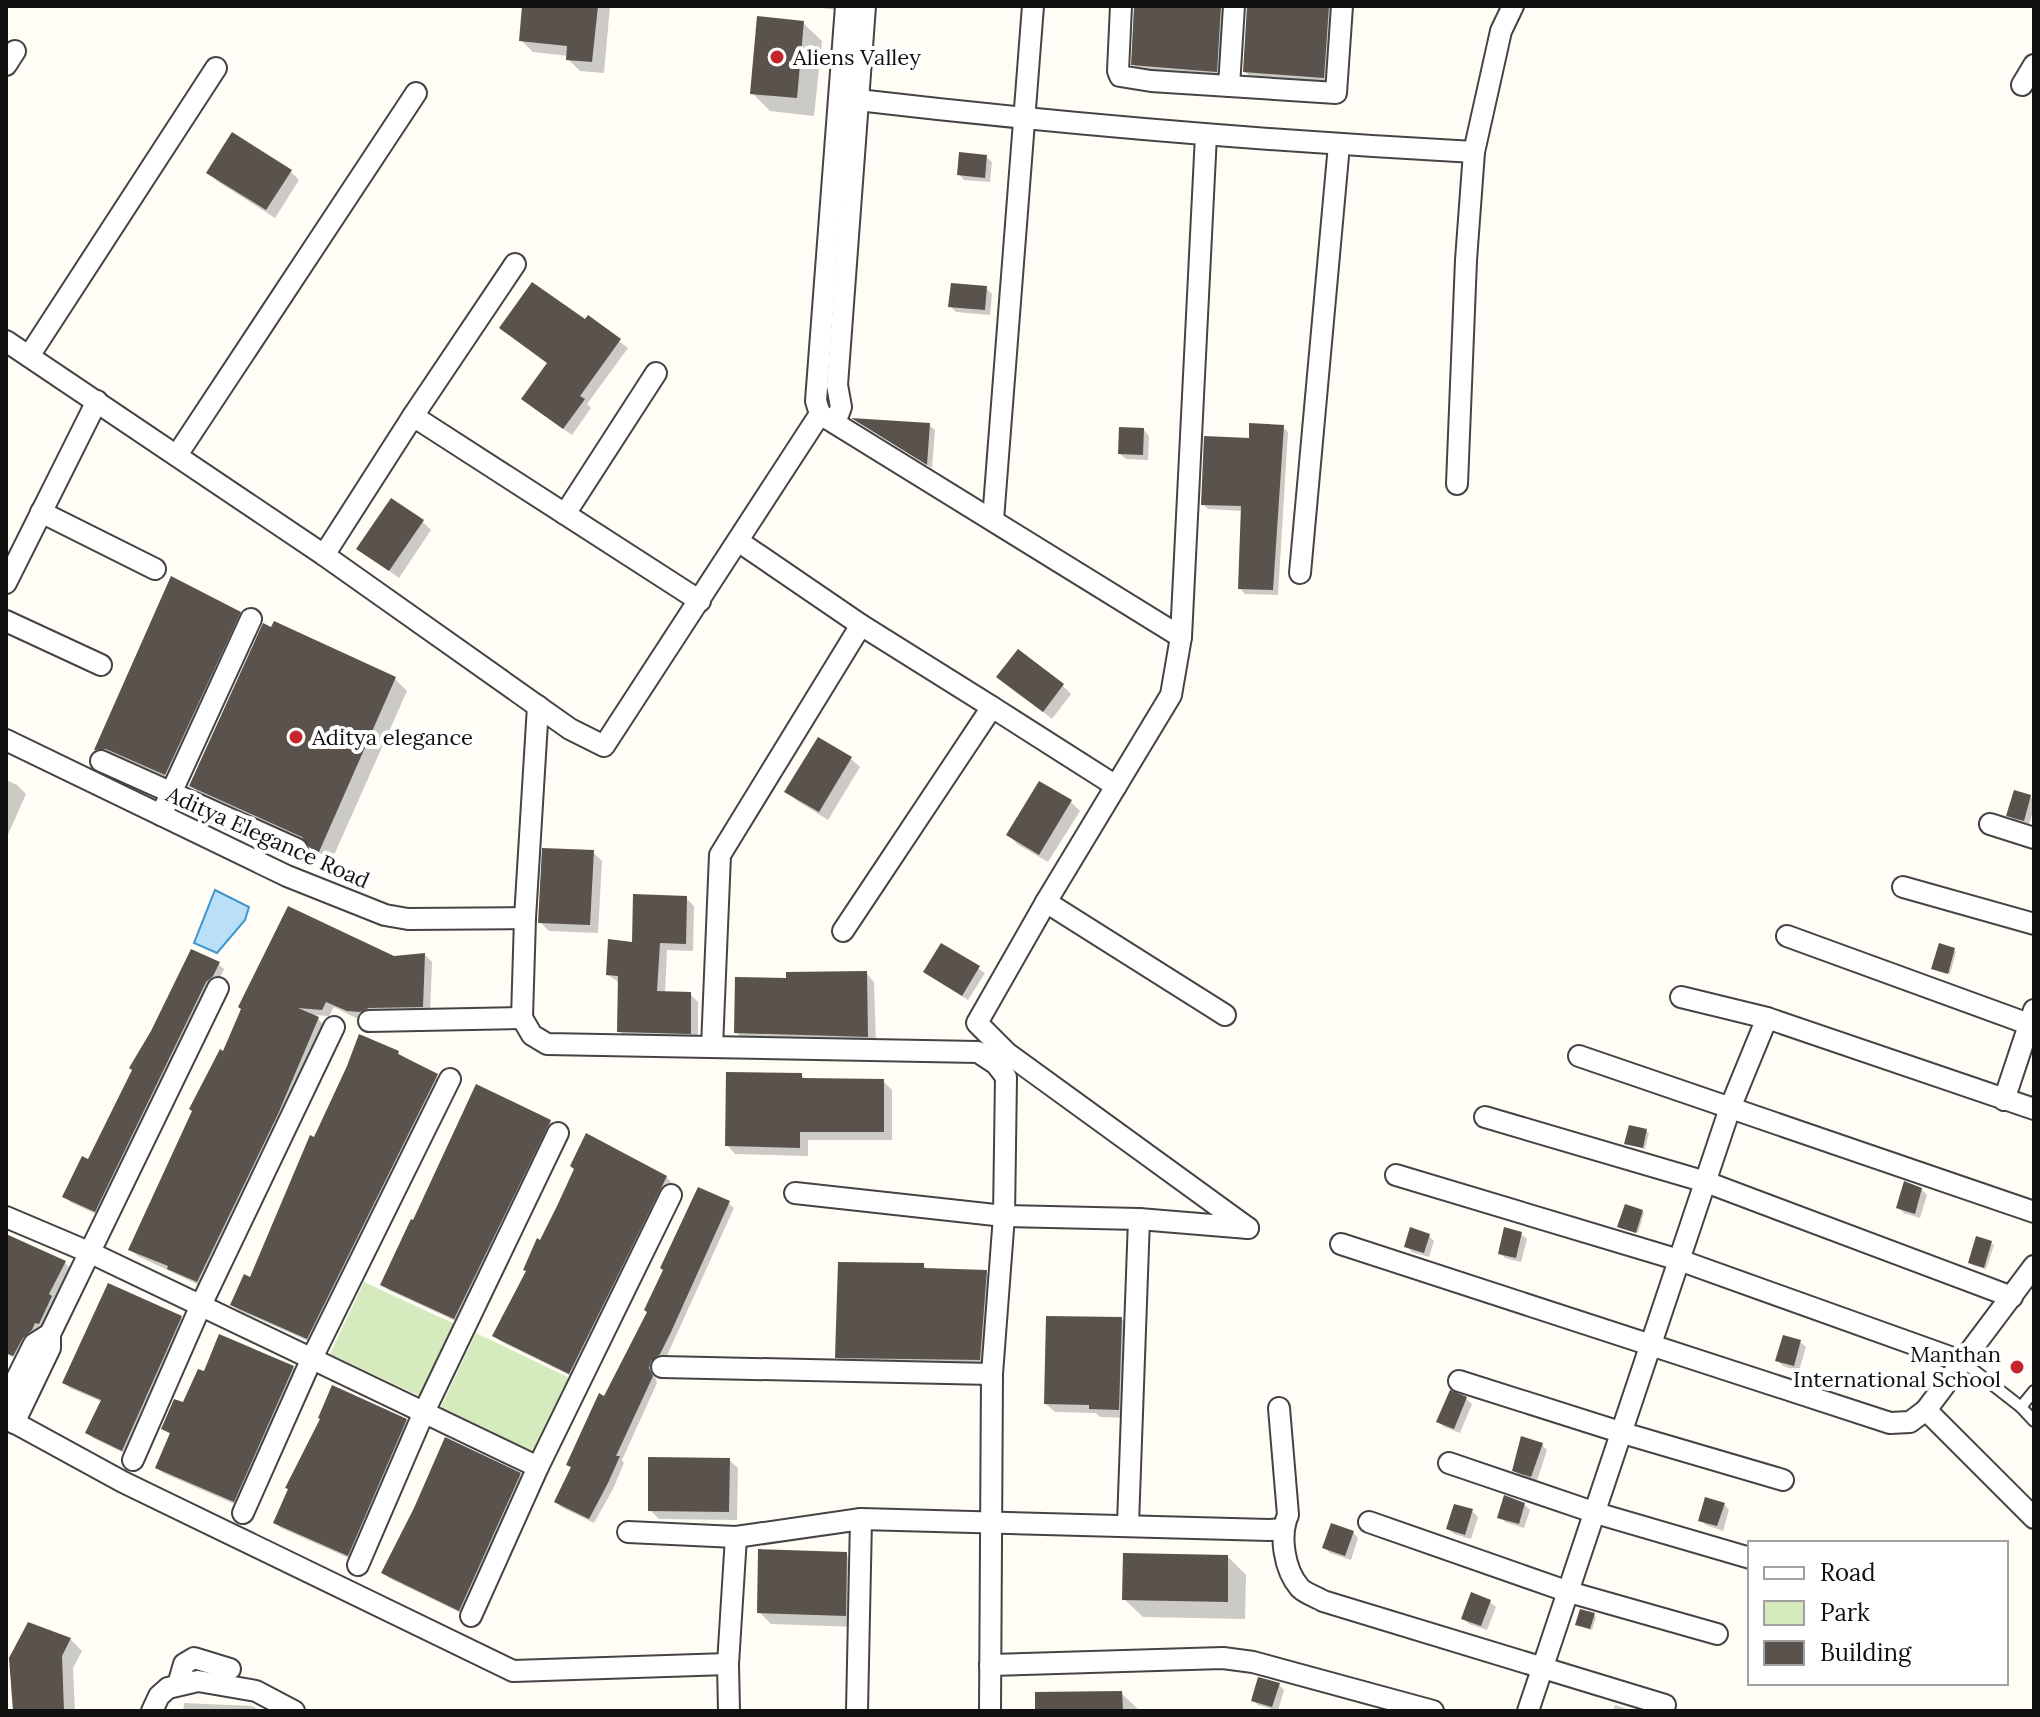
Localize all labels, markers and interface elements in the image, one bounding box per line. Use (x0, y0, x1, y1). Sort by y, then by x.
place label: Aliens Valley (792, 43, 921, 71)
marker: Aliens Valley (768, 48, 786, 66)
place label: Aditya elegance (311, 723, 473, 751)
marker: Aditya elegance (287, 728, 305, 746)
street label: Aditya Elegance Road (161, 779, 374, 894)
place label: Manthan International School (1793, 1340, 2001, 1393)
marker: Manthan International School (2008, 1358, 2026, 1376)
legend (1748, 1541, 2008, 1685)
text: Road (1820, 1557, 1876, 1588)
text: Park (1820, 1597, 1870, 1628)
text: Building (1820, 1637, 1912, 1668)

